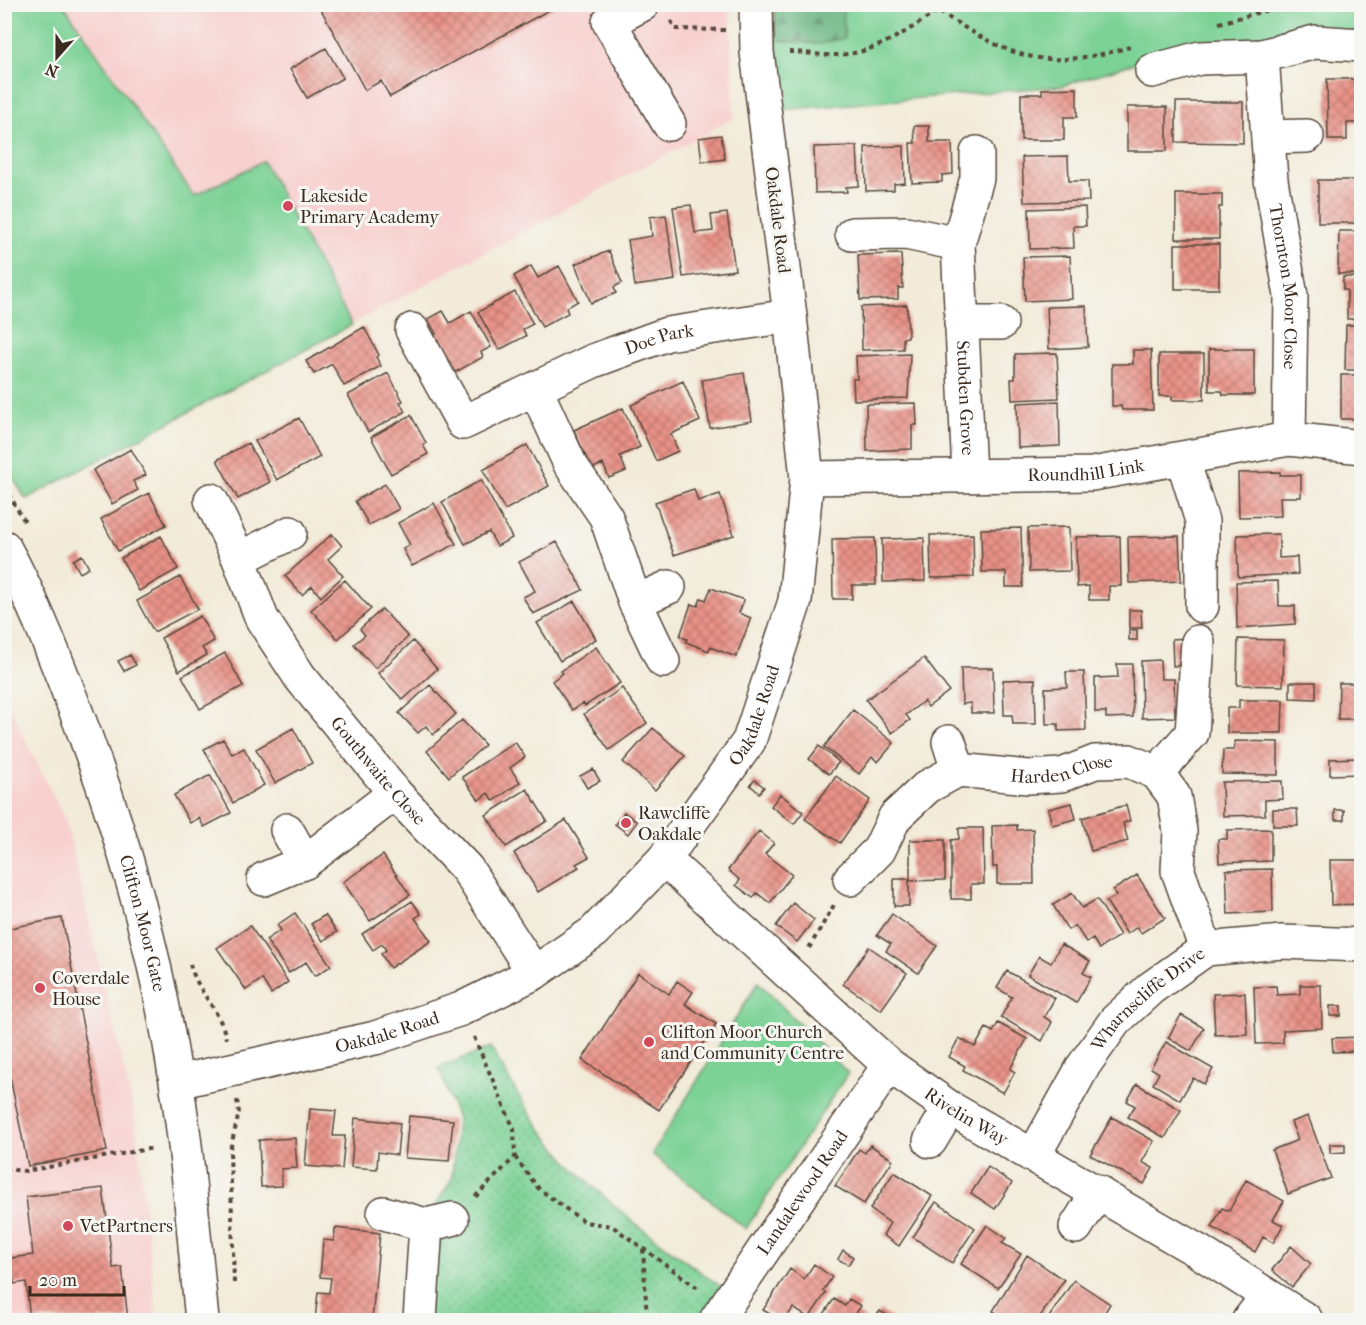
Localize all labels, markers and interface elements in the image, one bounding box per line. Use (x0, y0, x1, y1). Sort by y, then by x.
north arrow (27, 27, 87, 87)
text: N (42, 59, 61, 82)
street label: Oakdale Road (761, 165, 794, 275)
place label: Lakeside Primary Academy (300, 186, 440, 228)
marker: Lakeside Primary Academy (281, 199, 295, 213)
street label: Thornton Moor Close (1264, 202, 1301, 370)
street label: Doe Park (622, 320, 696, 360)
street label: Stubden Grove (952, 340, 978, 456)
street label: Roundhill Link (1027, 455, 1146, 486)
street label: Oakdale Road (725, 662, 784, 770)
street label: Gouthwaite Close (326, 713, 430, 830)
street label: Harden Close (1009, 751, 1113, 788)
place label: Rawcliffe Oakdale (638, 803, 710, 845)
marker: Rawcliffe Oakdale (619, 816, 633, 830)
street label: Clifton Moor Gate (115, 853, 170, 994)
street label: Wharnscliffe Drive (1087, 943, 1209, 1056)
place label: Coverdale House (52, 968, 130, 1010)
marker: Coverdale House (33, 981, 47, 995)
street label: Oakdale Road (333, 1007, 442, 1058)
place label: Clifton Moor Church and Community Centre (661, 1022, 844, 1064)
marker: Clifton Moor Church and Community Centre (642, 1035, 656, 1049)
street label: Rivelin Way (920, 1083, 1013, 1151)
street label: Landalewood Road (753, 1126, 853, 1259)
place label: VetPartners (79, 1216, 173, 1237)
marker: VetPartners (61, 1219, 75, 1233)
scale bar (30, 1259, 124, 1297)
text: 20 m (39, 1270, 77, 1291)

